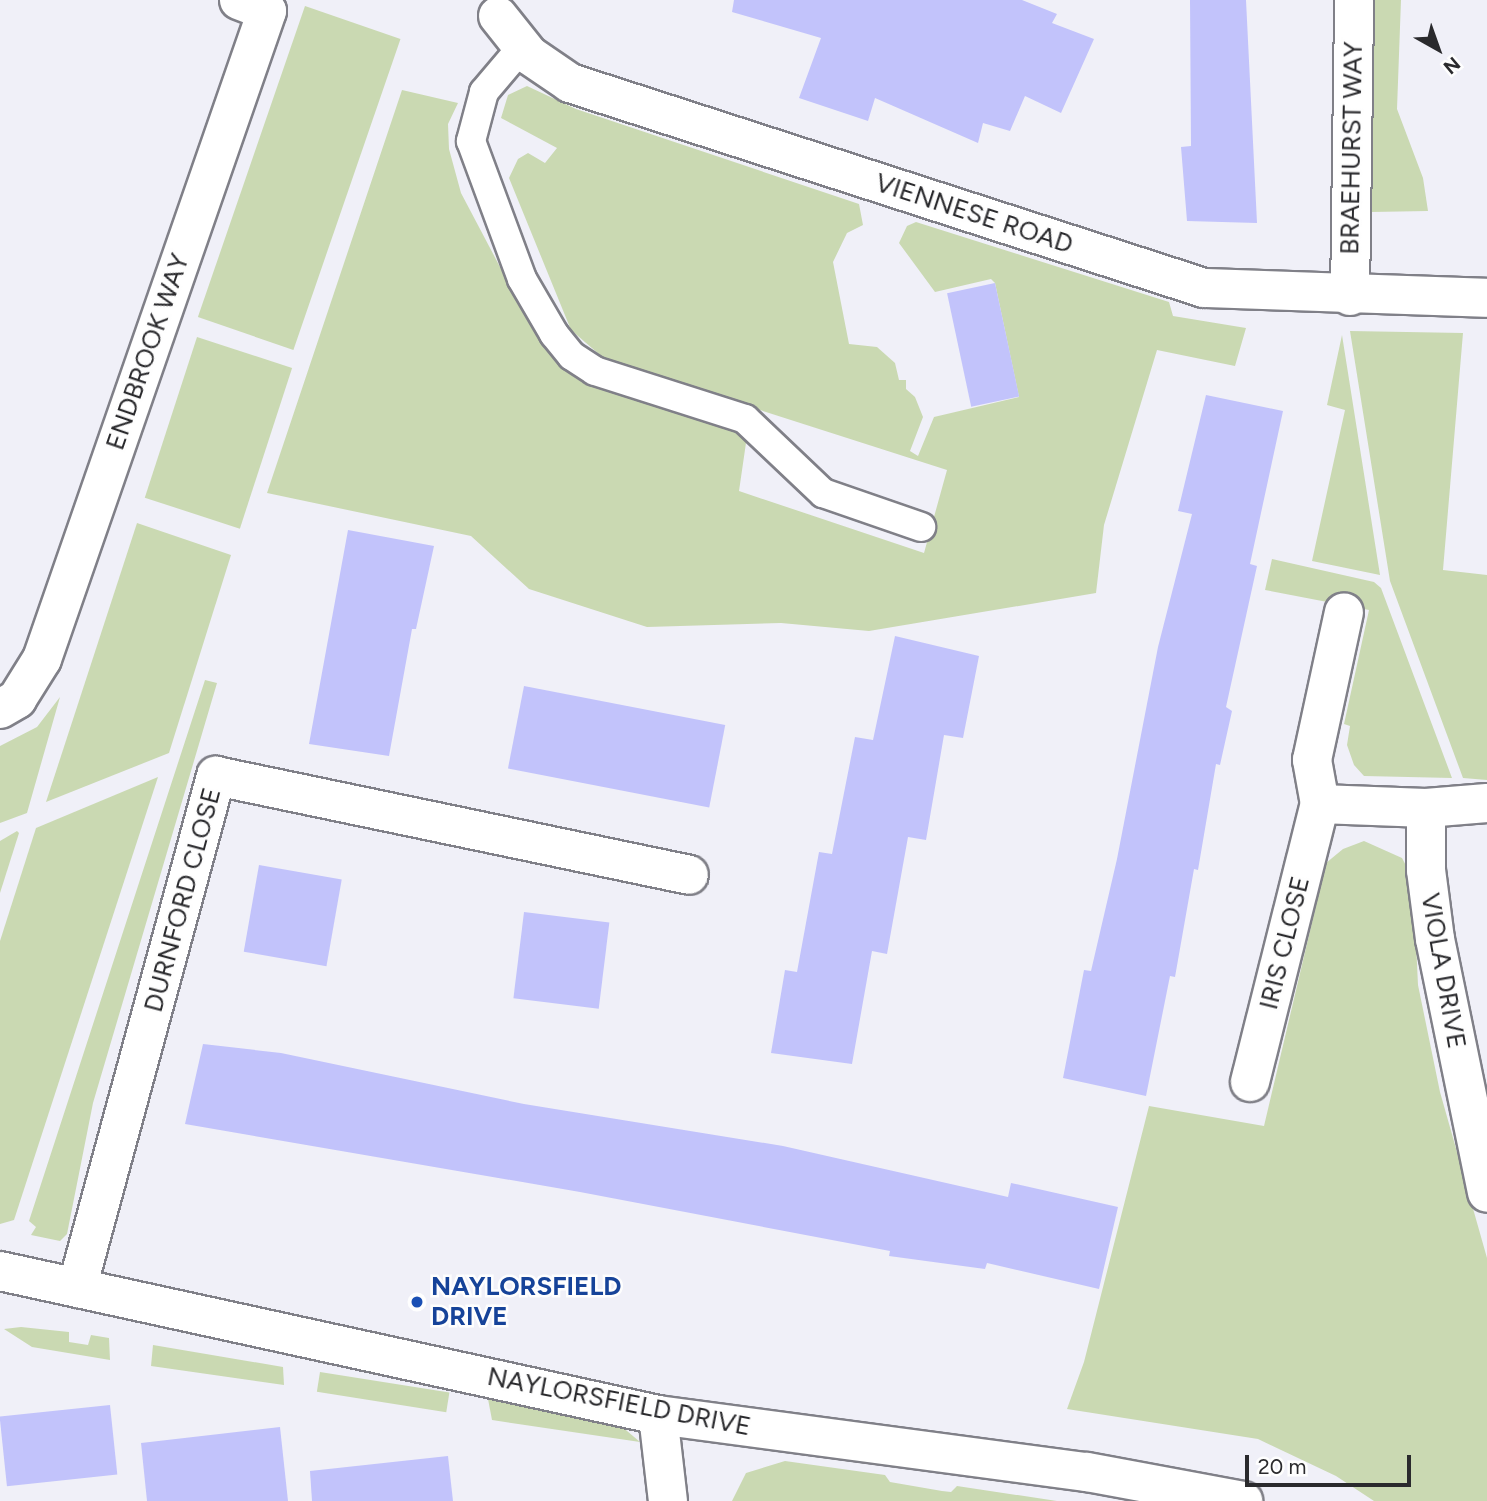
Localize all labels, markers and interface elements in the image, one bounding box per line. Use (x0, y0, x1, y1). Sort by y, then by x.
north arrow (1403, 14, 1473, 84)
street label: BRAEHURST WAY (1335, 41, 1369, 255)
text: N (1439, 52, 1465, 79)
street label: VIENNESE ROAD (871, 167, 1077, 261)
street label: ENDBROOK WAY (100, 250, 196, 454)
street label: DURNFORD CLOSE (138, 784, 228, 1016)
street label: IRIS CLOSE (1253, 873, 1317, 1013)
street label: VIOLA DRIVE (1414, 891, 1472, 1051)
place label: NAYLORSFIELD DRIVE (431, 1271, 622, 1332)
marker: NAYLORSFIELD DRIVE (409, 1294, 425, 1310)
street label: NAYLORSFIELD DRIVE (485, 1361, 753, 1443)
scale bar (1249, 1442, 1415, 1486)
text: 20 m (1258, 1454, 1306, 1479)

